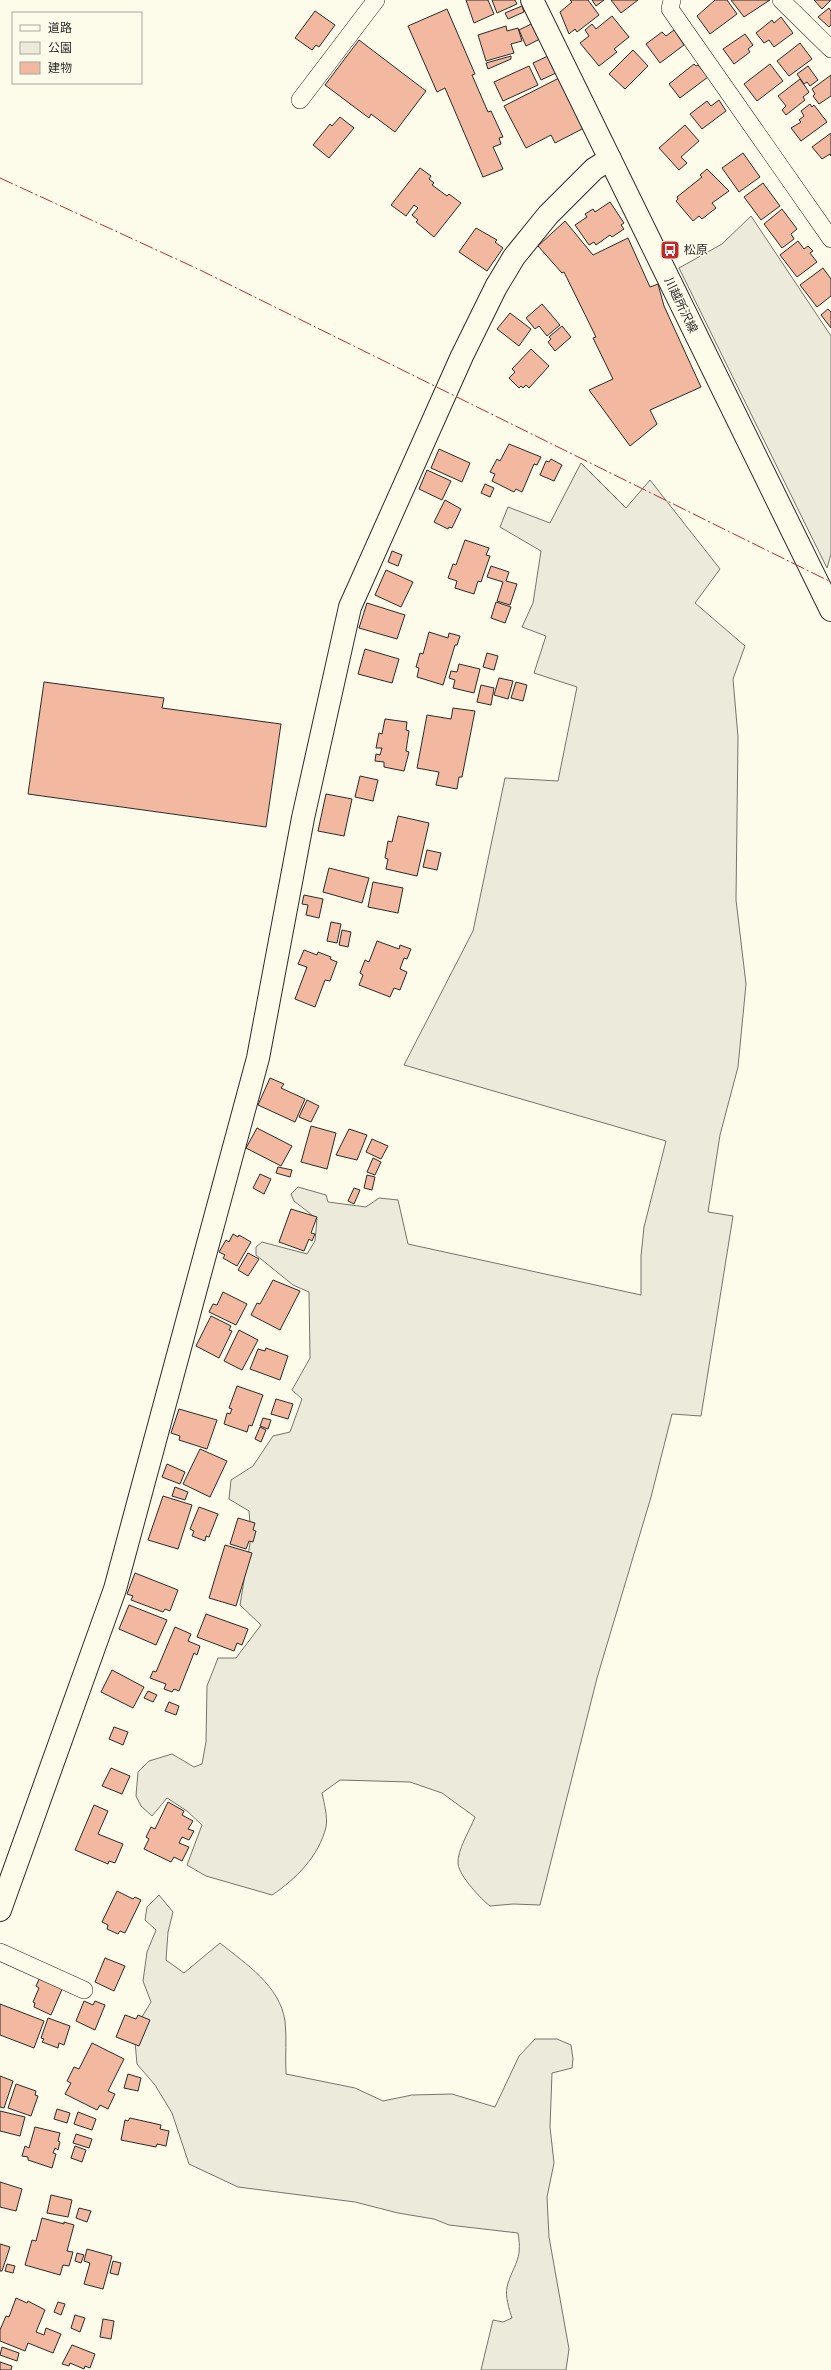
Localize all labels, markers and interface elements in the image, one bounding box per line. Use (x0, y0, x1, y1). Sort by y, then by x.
legend (12, 12, 142, 84)
text: 道路 (48, 21, 72, 34)
text: 公園 (48, 41, 72, 54)
text: 建物 (48, 61, 72, 74)
bus stop icon: 松原 (659, 239, 681, 261)
place label: 松原 (684, 243, 708, 256)
street label: 川越所沢線 (662, 275, 700, 335)

